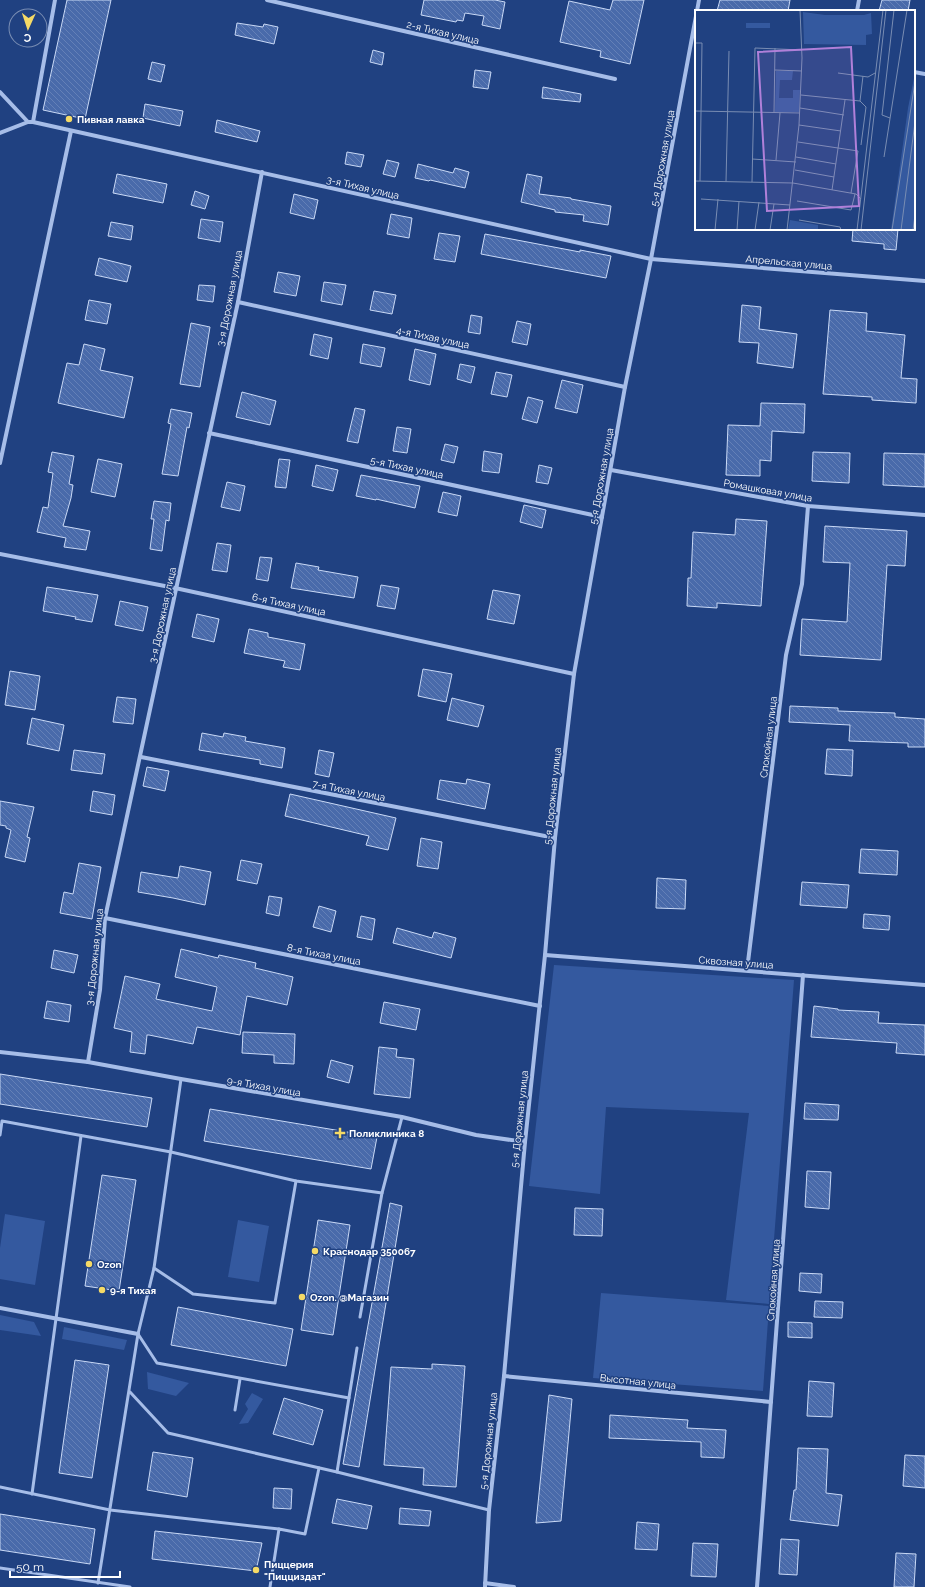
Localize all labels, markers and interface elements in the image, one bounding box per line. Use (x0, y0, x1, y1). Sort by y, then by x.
north arrow (8, 8, 48, 48)
inset map (695, 10, 915, 230)
street label: 2-я Тихая улица (405, 19, 480, 46)
text: С (23, 31, 32, 44)
street label: 5-я Дорожная улица (649, 109, 676, 207)
marker: Пивная лавка (64, 114, 74, 124)
place label: Пивная лавка (77, 114, 145, 125)
street label: 3-я Тихая улица (325, 174, 400, 201)
street label: 3-я Дорожная улица (215, 249, 244, 347)
street label: Апрельская улица (745, 253, 833, 272)
street label: 4-я Тихая улица (395, 324, 470, 351)
street label: 5-я Дорожная улица (588, 427, 615, 525)
street label: 5-я Тихая улица (369, 454, 444, 481)
street label: Ромашковая улица (723, 477, 813, 504)
street label: 3-я Дорожная улица (147, 566, 178, 664)
street label: 6-я Тихая улица (251, 591, 327, 618)
street label: Спокойная улица (758, 696, 779, 779)
street label: 5-я Дорожная улица (542, 747, 563, 845)
street label: 7-я Тихая улица (312, 778, 386, 803)
street label: 3-я Дорожная улица (84, 908, 105, 1006)
street label: 8-я Тихая улица (286, 942, 362, 967)
street label: Сквозная улица (698, 954, 774, 971)
street label: 5-я Дорожная улица (509, 1070, 530, 1168)
street label: 9-я Тихая улица (226, 1075, 302, 1098)
marker: Поликлиника 8 (334, 1127, 346, 1139)
place label: Поликлиника 8 (349, 1128, 424, 1139)
street label: Спокойная улица (765, 1239, 782, 1321)
marker: Краснодар 350067 (310, 1246, 320, 1256)
place label: Краснодар 350067 (323, 1246, 416, 1257)
marker: Ozon (84, 1259, 94, 1269)
place label: Ozon (97, 1259, 121, 1270)
marker: 9-я Тихая (97, 1285, 107, 1295)
place label: 9-я Тихая (110, 1285, 156, 1296)
marker: Ozon. @Магазин (297, 1292, 307, 1302)
place label: Ozon. @Магазин (310, 1292, 389, 1303)
street label: Высотная улица (599, 1372, 677, 1391)
street label: 5-я Дорожная улица (478, 1392, 499, 1490)
scale bar (10, 1553, 120, 1579)
place label: Пиццерия "Пицциздат" (264, 1559, 326, 1582)
text: 50 m (16, 1560, 44, 1574)
marker: Пиццерия "Пицциздат" (251, 1565, 261, 1575)

